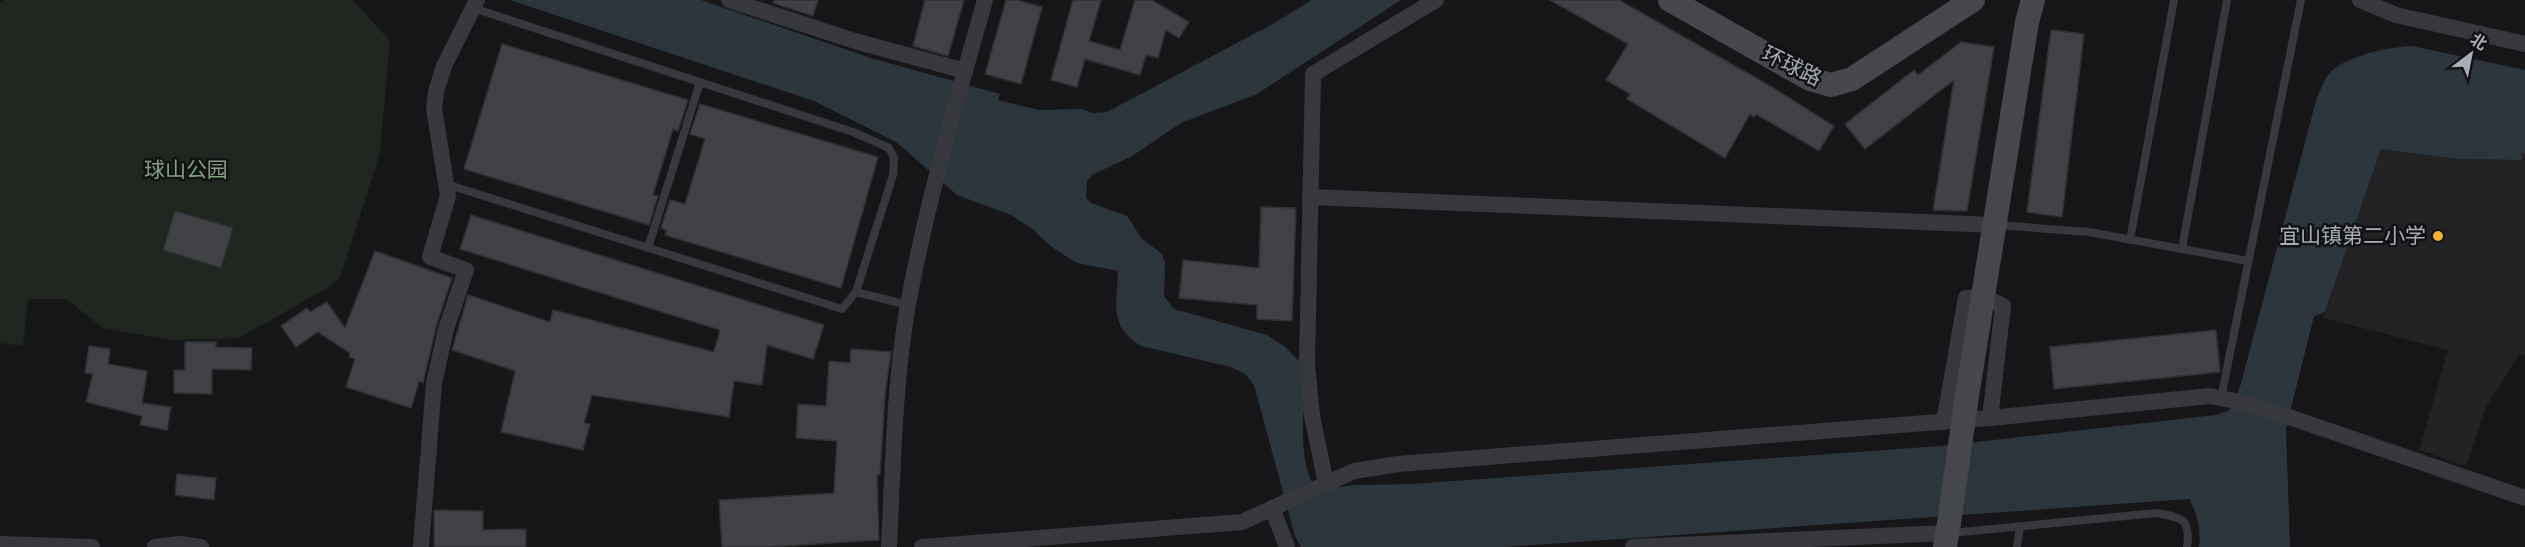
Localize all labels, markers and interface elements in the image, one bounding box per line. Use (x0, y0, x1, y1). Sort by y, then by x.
north arrow (2441, 24, 2501, 84)
text: 北 (2467, 30, 2490, 53)
street label: 环球路 (1759, 42, 1825, 90)
park label: 球山公园 (144, 159, 228, 181)
place label: 宜山镇第二小学 (2279, 225, 2426, 247)
marker: 宜山镇第二小学 (2431, 229, 2445, 243)

